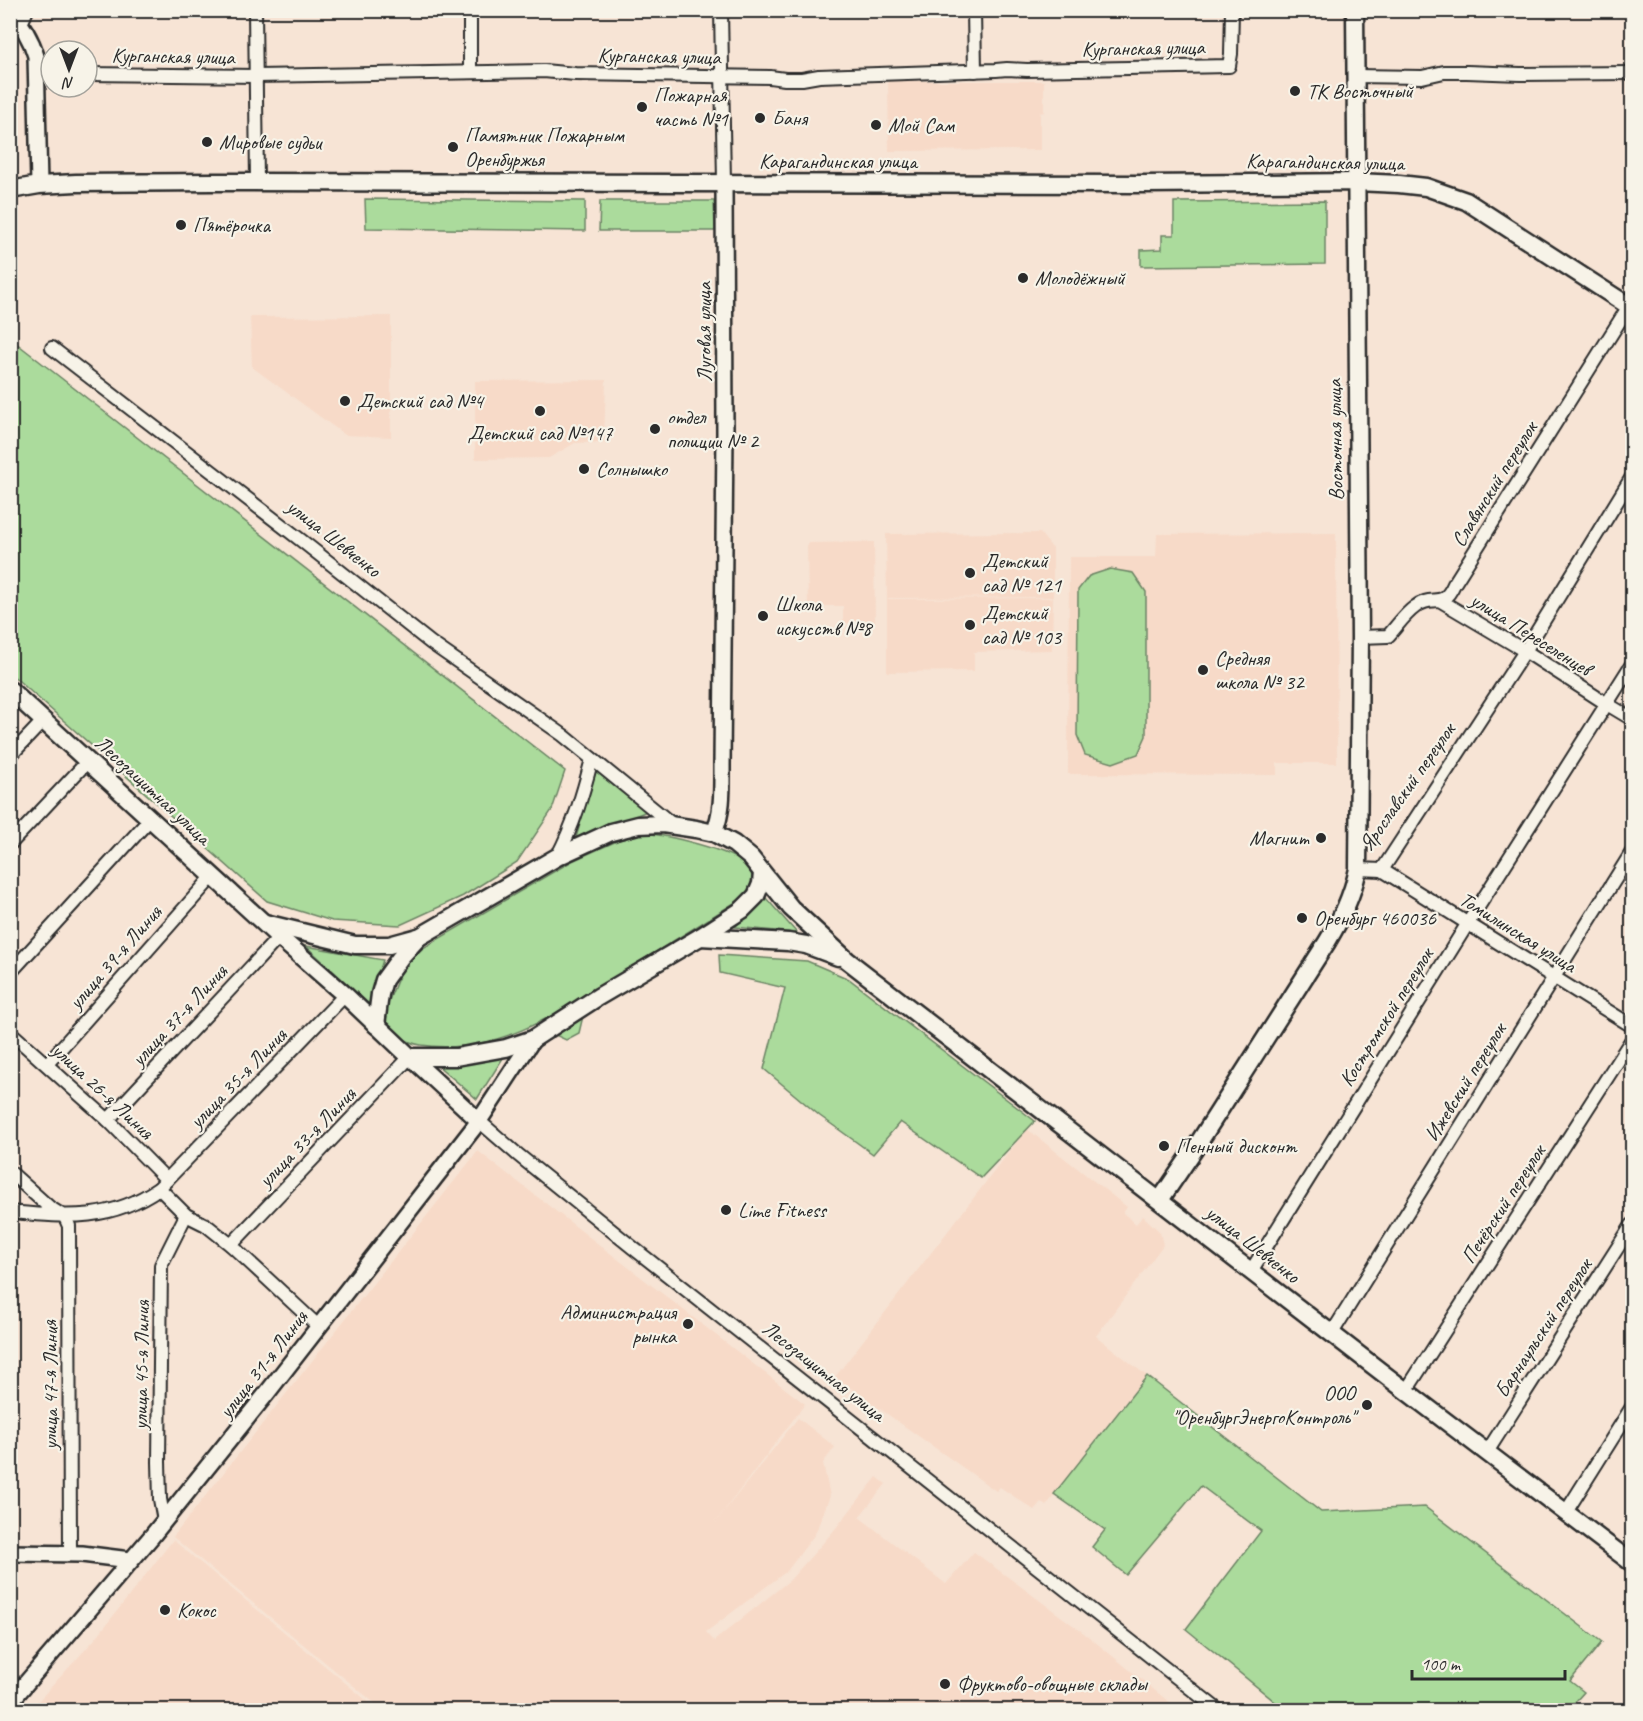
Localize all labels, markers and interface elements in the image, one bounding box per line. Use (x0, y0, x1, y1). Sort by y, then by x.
street label: Курганская улица (1081, 34, 1207, 62)
north arrow (39, 39, 99, 99)
street label: Курганская улица (111, 42, 237, 70)
street label: Курганская улица (597, 42, 723, 70)
text: N (61, 73, 74, 93)
place label: ТК Восточный (1307, 78, 1414, 104)
place label: Пожарная часть №1 (654, 82, 729, 132)
marker: ТК Восточный (1288, 84, 1302, 98)
marker: Пожарная часть №1 (635, 100, 649, 114)
place label: Баня (772, 105, 809, 131)
marker: Баня (753, 111, 767, 125)
place label: Мой Cам (888, 112, 955, 138)
marker: Мой Cам (869, 118, 883, 132)
place label: Памятник Пожарным Оренбуржья (465, 122, 625, 172)
place label: Мировые судьи (219, 129, 324, 155)
marker: Мировые судьи (200, 135, 214, 149)
marker: Памятник Пожарным Оренбуржья (446, 140, 460, 154)
street label: Карагандинская улица (759, 148, 919, 174)
street label: Карагандинская улица (1246, 148, 1406, 176)
place label: Пятёрочка (193, 212, 272, 238)
marker: Пятёрочка (174, 218, 188, 232)
place label: Молодёжный (1035, 265, 1126, 291)
marker: Молодёжный (1016, 271, 1030, 285)
street label: Луговая улица (691, 280, 717, 382)
street label: Восточная улица (1321, 377, 1349, 501)
place label: Детский сад №4 (357, 388, 486, 414)
marker: Детский сад №4 (338, 394, 352, 408)
marker: Детский сад №147 (533, 404, 547, 418)
place label: отдел полиции № 2 (667, 404, 760, 454)
street label: Славянский переулок (1445, 415, 1544, 551)
place label: Детский сад №147 (468, 420, 614, 446)
marker: отдел полиции № 2 (648, 422, 662, 436)
place label: Солнышко (596, 456, 669, 482)
marker: Солнышко (577, 462, 591, 476)
street label: улица Шевченко (280, 492, 387, 584)
place label: Детский сад № 121 (982, 548, 1063, 598)
marker: Детский сад № 121 (963, 566, 977, 580)
street label: улица Переселенцев (1464, 586, 1599, 684)
place label: Школа искусств №8 (775, 591, 874, 641)
place label: Детский сад № 103 (982, 600, 1063, 650)
marker: Школа искусств №8 (756, 609, 770, 623)
marker: Детский сад № 103 (963, 618, 977, 632)
place label: Средняя школа № 32 (1215, 645, 1305, 695)
marker: Средняя школа № 32 (1196, 663, 1210, 677)
street label: Ярославский переулок (1353, 716, 1462, 856)
street label: Лесозащитная улица (90, 730, 218, 852)
place label: Магнит (1249, 825, 1310, 851)
marker: Магнит (1314, 831, 1328, 845)
street label: Томилинская улица (1455, 886, 1583, 979)
street label: улица 39-я Линия (61, 899, 168, 1016)
place label: Оренбург 460036 (1314, 905, 1437, 931)
marker: Оренбург 460036 (1295, 911, 1309, 925)
street label: Костромской переулок (1333, 941, 1440, 1091)
street label: улица 37-я Линия (124, 958, 234, 1073)
street label: Ижевский переулок (1418, 1016, 1513, 1146)
street label: улица 35-я Линия (182, 1021, 293, 1135)
street label: улица 26-я Линия (45, 1036, 160, 1146)
street label: улица 33-я Линия (251, 1080, 362, 1194)
place label: Пенный дисконт (1176, 1133, 1298, 1159)
street label: Печёрский переулок (1455, 1138, 1552, 1268)
marker: Пенный дисконт (1157, 1139, 1171, 1153)
place label: Lime Fitness (738, 1197, 828, 1223)
street label: улица Шевченко (1199, 1198, 1306, 1290)
marker: Lime Fitness (719, 1203, 733, 1217)
street label: Барнаульский переулок (1488, 1252, 1599, 1402)
street label: улица 45-я Линия (127, 1299, 155, 1432)
place label: Администрация рынка (560, 1299, 678, 1349)
street label: улица 31-я Линия (212, 1304, 314, 1425)
street label: Лесозащитная улица (757, 1315, 893, 1429)
marker: Администрация рынка (681, 1317, 695, 1331)
street label: улица 47-я Линия (37, 1319, 63, 1452)
place label: ООО "ОренбургЭнергоКонтроль" (1172, 1380, 1359, 1430)
marker: ООО "ОренбургЭнергоКонтроль" (1360, 1398, 1374, 1412)
place label: Кокос (177, 1597, 217, 1623)
marker: Кокос (158, 1603, 172, 1617)
scale bar (1412, 1643, 1565, 1681)
text: 100 m (1421, 1653, 1462, 1675)
place label: Фруктово-овощные склады (957, 1671, 1149, 1697)
marker: Фруктово-овощные склады (938, 1677, 952, 1691)

